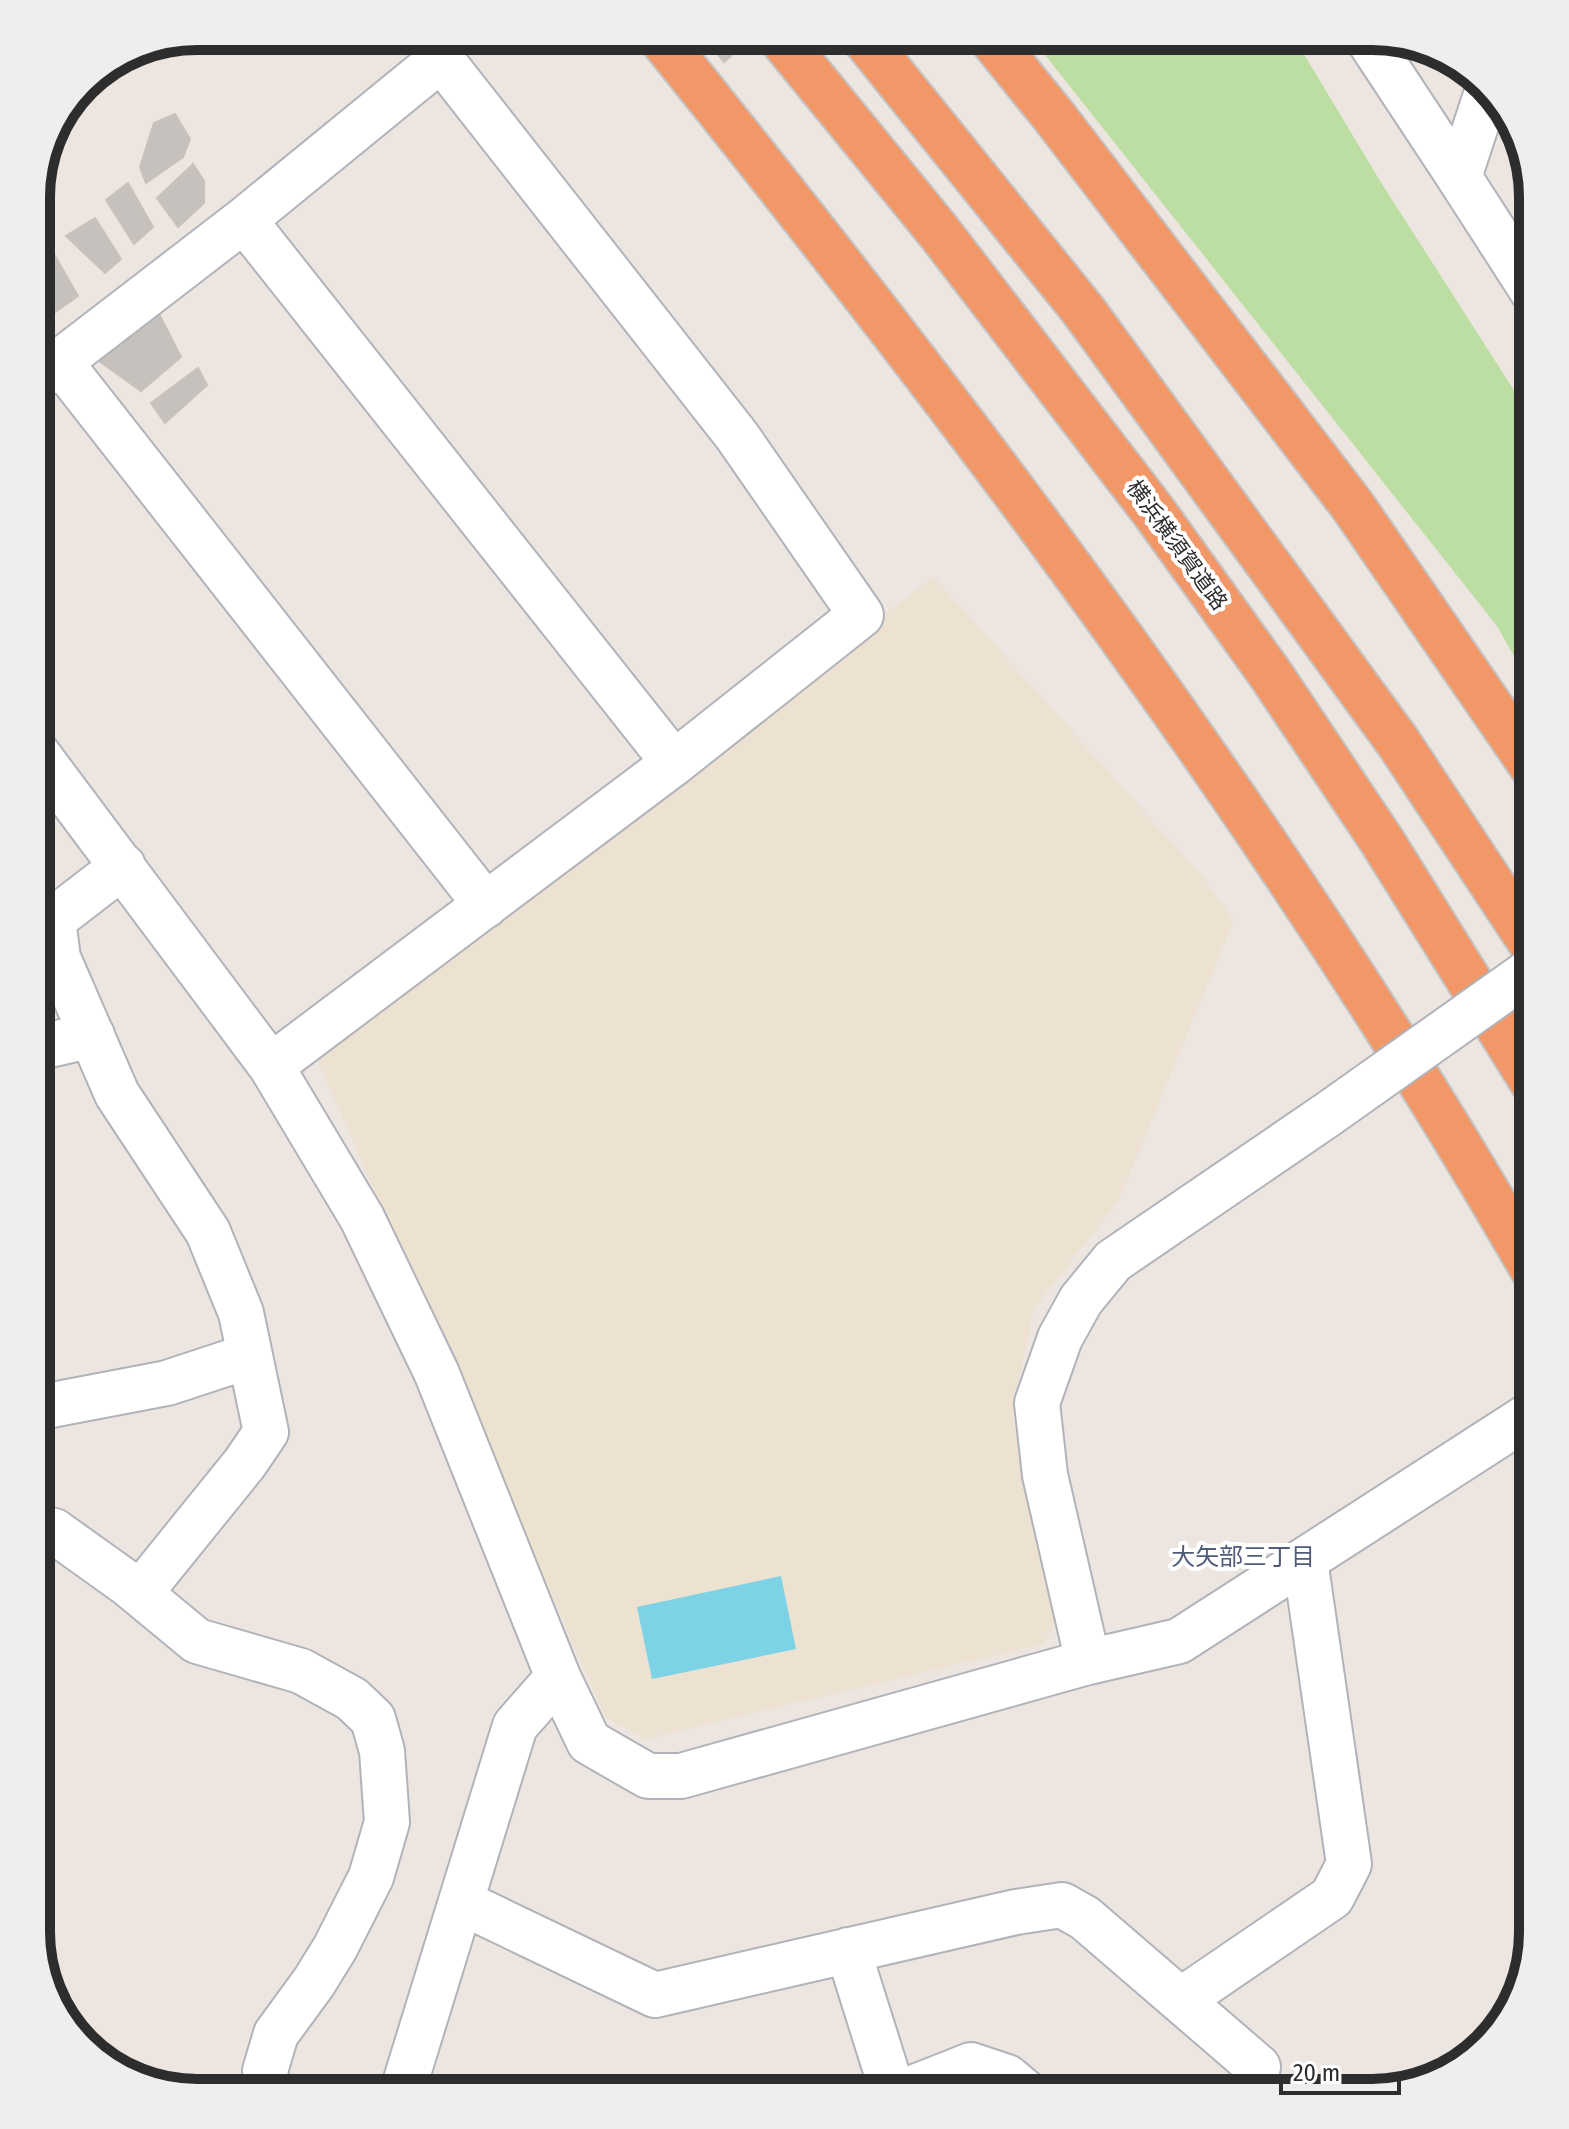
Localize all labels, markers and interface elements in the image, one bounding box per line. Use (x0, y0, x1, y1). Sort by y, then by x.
street label: 横浜横須賀道路 (1121, 475, 1233, 615)
district label: 大矢部三丁目 (1171, 1543, 1315, 1571)
scale bar (1281, 2045, 1399, 2095)
text: 20 m (1293, 2059, 1340, 2087)

